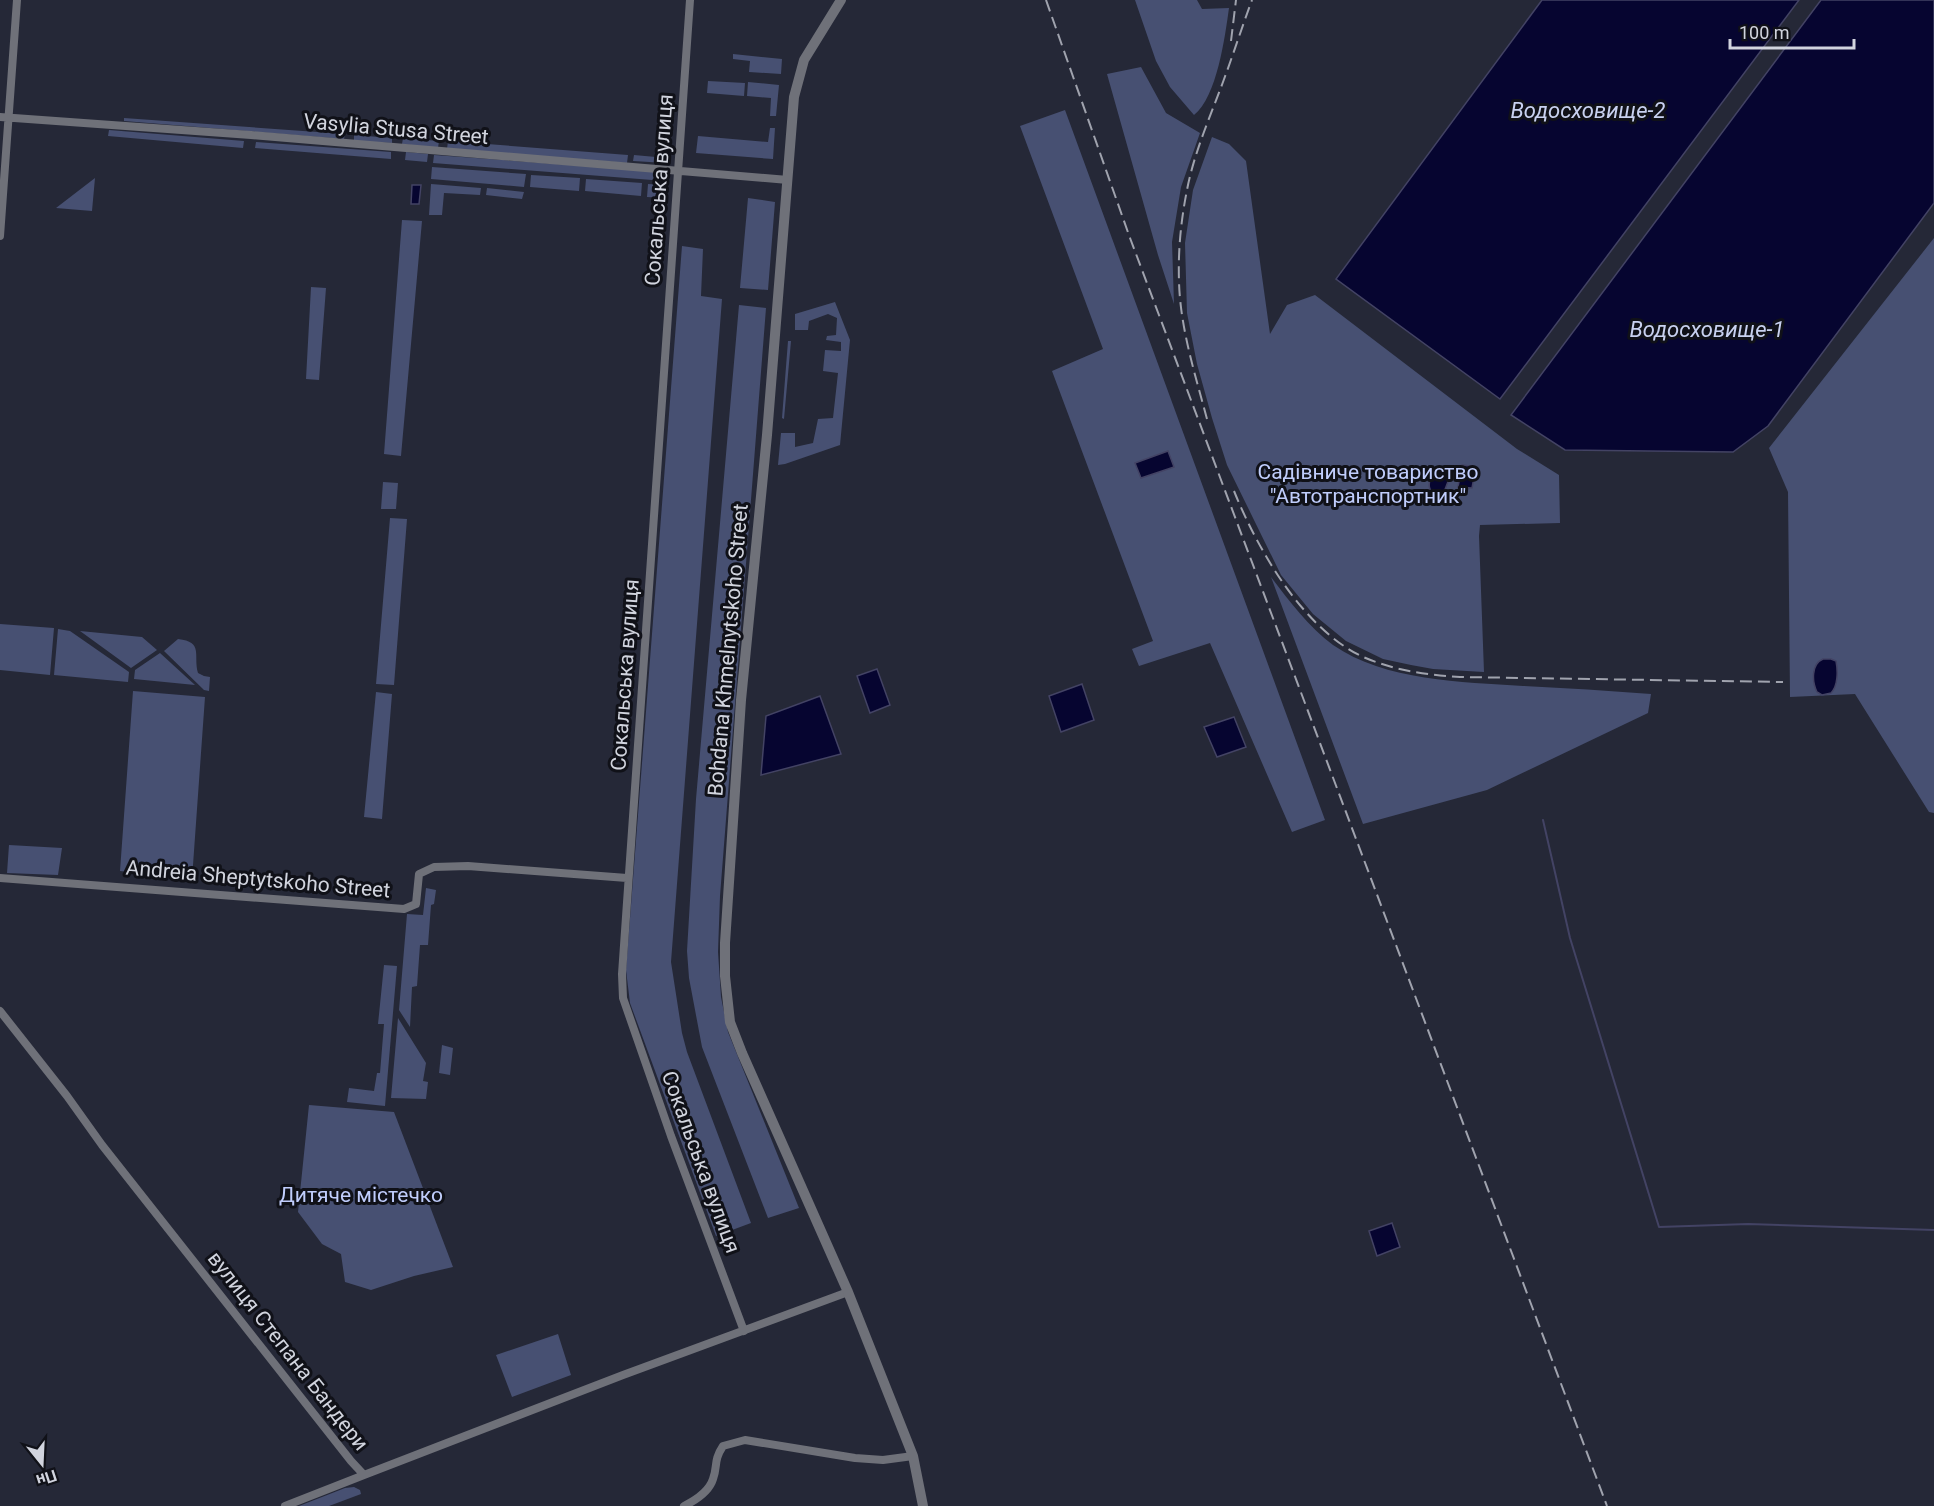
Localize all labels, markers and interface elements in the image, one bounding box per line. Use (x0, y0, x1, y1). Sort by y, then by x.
scale bar (1730, 12, 1854, 50)
text: 100 m (1739, 22, 1790, 43)
street label: Сокальська вулиця (640, 93, 678, 287)
water label: Водосховище-2 (1511, 98, 1665, 123)
street label: Vasylia Stusa Street (302, 109, 490, 149)
water label: Водосховище-1 (1630, 317, 1784, 342)
park label: Садівниче товариство "Автотранспортник" (1258, 460, 1478, 508)
street label: Bohdana Khmelnytskoho Street (703, 503, 753, 797)
street label: Сокальська вулиця (606, 578, 644, 772)
street label: Andreia Sheptytskoho Street (125, 855, 391, 903)
street label: Сокальська вулиця (657, 1068, 745, 1256)
park label: Дитяче містечко (279, 1183, 443, 1207)
street label: вулиця Степана Бандери (203, 1247, 373, 1455)
north arrow (12, 1434, 72, 1494)
text: Пн (34, 1466, 59, 1490)

